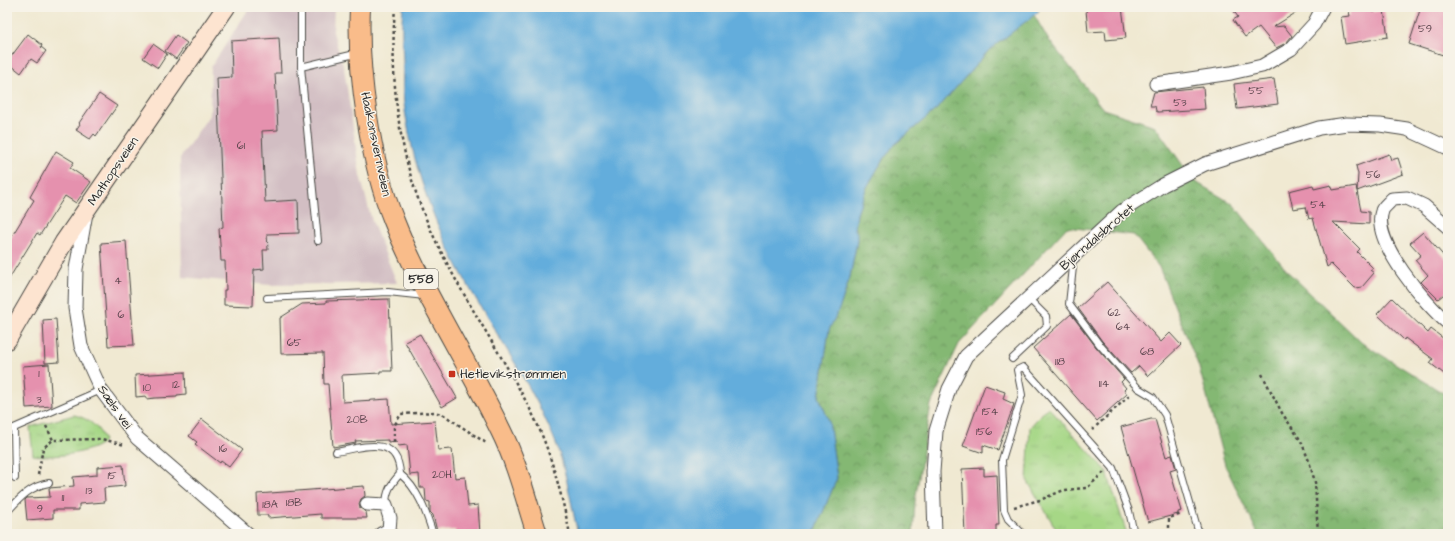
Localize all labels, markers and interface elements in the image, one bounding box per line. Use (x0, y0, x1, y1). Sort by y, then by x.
house number: 59 (1418, 21, 1432, 36)
house number: 55 (1248, 83, 1264, 98)
street label: Haakonsvernveien (356, 90, 396, 198)
house number: 53 (1173, 95, 1187, 110)
street label: Mathopsveien (83, 133, 143, 209)
house number: 61 (237, 138, 246, 153)
house number: 56 (1366, 167, 1380, 182)
house number: 54 (1310, 197, 1326, 212)
street label: Bjørndalsbrotet (1056, 199, 1139, 275)
road number: 558 (404, 269, 438, 289)
house number: 4 (114, 273, 122, 288)
house number: 62 (1107, 305, 1121, 320)
house number: 6 (118, 307, 125, 322)
house number: 64 (1116, 319, 1131, 334)
house number: 65 (287, 335, 302, 350)
house number: 68 (1140, 344, 1154, 359)
house number: 118 (1055, 354, 1065, 369)
place label: Hetlevikstrømmen (460, 365, 566, 383)
house number: 1 (38, 366, 40, 381)
marker: Hetlevikstrømmen (447, 369, 457, 379)
house number: 114 (1099, 376, 1110, 391)
house number: 12 (172, 377, 181, 392)
house number: 10 (143, 380, 151, 395)
street label: Sæls vei (93, 381, 137, 433)
house number: 3 (36, 392, 42, 407)
house number: 154 (982, 404, 999, 419)
house number: 20B (346, 412, 368, 427)
house number: 156 (976, 424, 992, 439)
house number: 16 (219, 441, 227, 456)
house number: 20H (432, 467, 452, 482)
house number: 15 (107, 468, 117, 483)
house number: 13 (85, 483, 93, 498)
house number: 11 (62, 490, 65, 505)
house number: 18B (286, 495, 302, 510)
house number: 18A (262, 497, 278, 512)
house number: 9 (37, 501, 43, 516)

